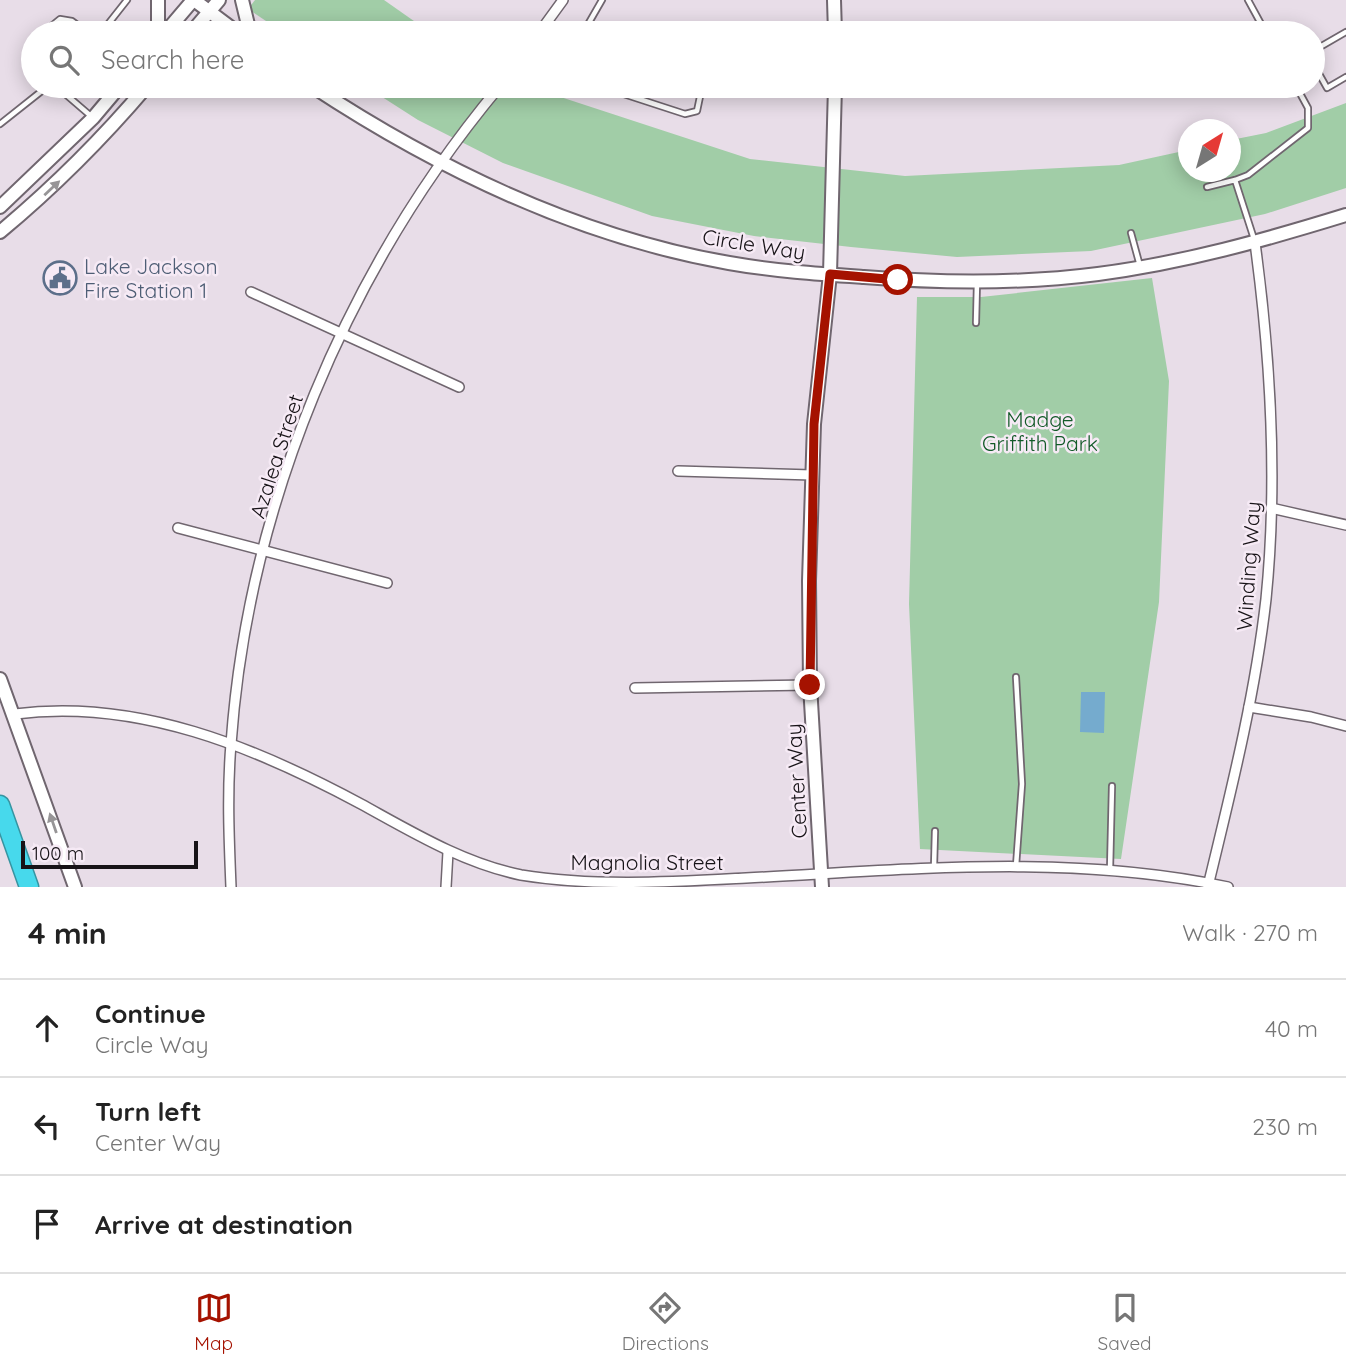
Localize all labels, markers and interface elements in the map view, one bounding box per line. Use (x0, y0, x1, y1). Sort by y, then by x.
search box (21, 21, 1325, 98)
icon: search (45, 41, 83, 79)
text: Search here (101, 43, 245, 76)
north arrow (1178, 119, 1241, 182)
one-way arrow (43, 180, 60, 196)
street label: Circle Way (701, 223, 807, 265)
place label: Lake Jackson Fire Station 1 (84, 253, 218, 303)
public building icon: Lake Jackson Fire Station 1 (41, 259, 79, 297)
route start (882, 264, 913, 295)
street label: Azalea Street (244, 391, 308, 521)
park label: Madge Griffith Park (982, 406, 1098, 456)
street label: Winding Way (1231, 500, 1265, 632)
route end (794, 669, 825, 700)
street label: Center Way (780, 723, 812, 839)
one-way arrow (47, 812, 58, 833)
scale bar (21, 838, 198, 870)
text: 100 m (32, 841, 84, 865)
street label: Magnolia Street (570, 849, 724, 875)
text: 4 min (28, 914, 107, 952)
text: Walk · 270 m (1182, 918, 1318, 947)
text: Continue (95, 997, 206, 1030)
icon: ahead (28, 1009, 66, 1047)
text: 40 m (1265, 1014, 1318, 1043)
text: Circle Way (95, 1030, 209, 1059)
text: Turn left (95, 1095, 202, 1128)
icon: left (28, 1107, 66, 1145)
text: 230 m (1252, 1112, 1318, 1141)
text: Center Way (95, 1128, 221, 1157)
icon: arrive (28, 1205, 66, 1243)
text: Arrive at destination (95, 1208, 353, 1241)
tab: Map (194, 1289, 233, 1355)
tab: Directions (622, 1289, 709, 1355)
tab: Saved (1097, 1289, 1152, 1355)

